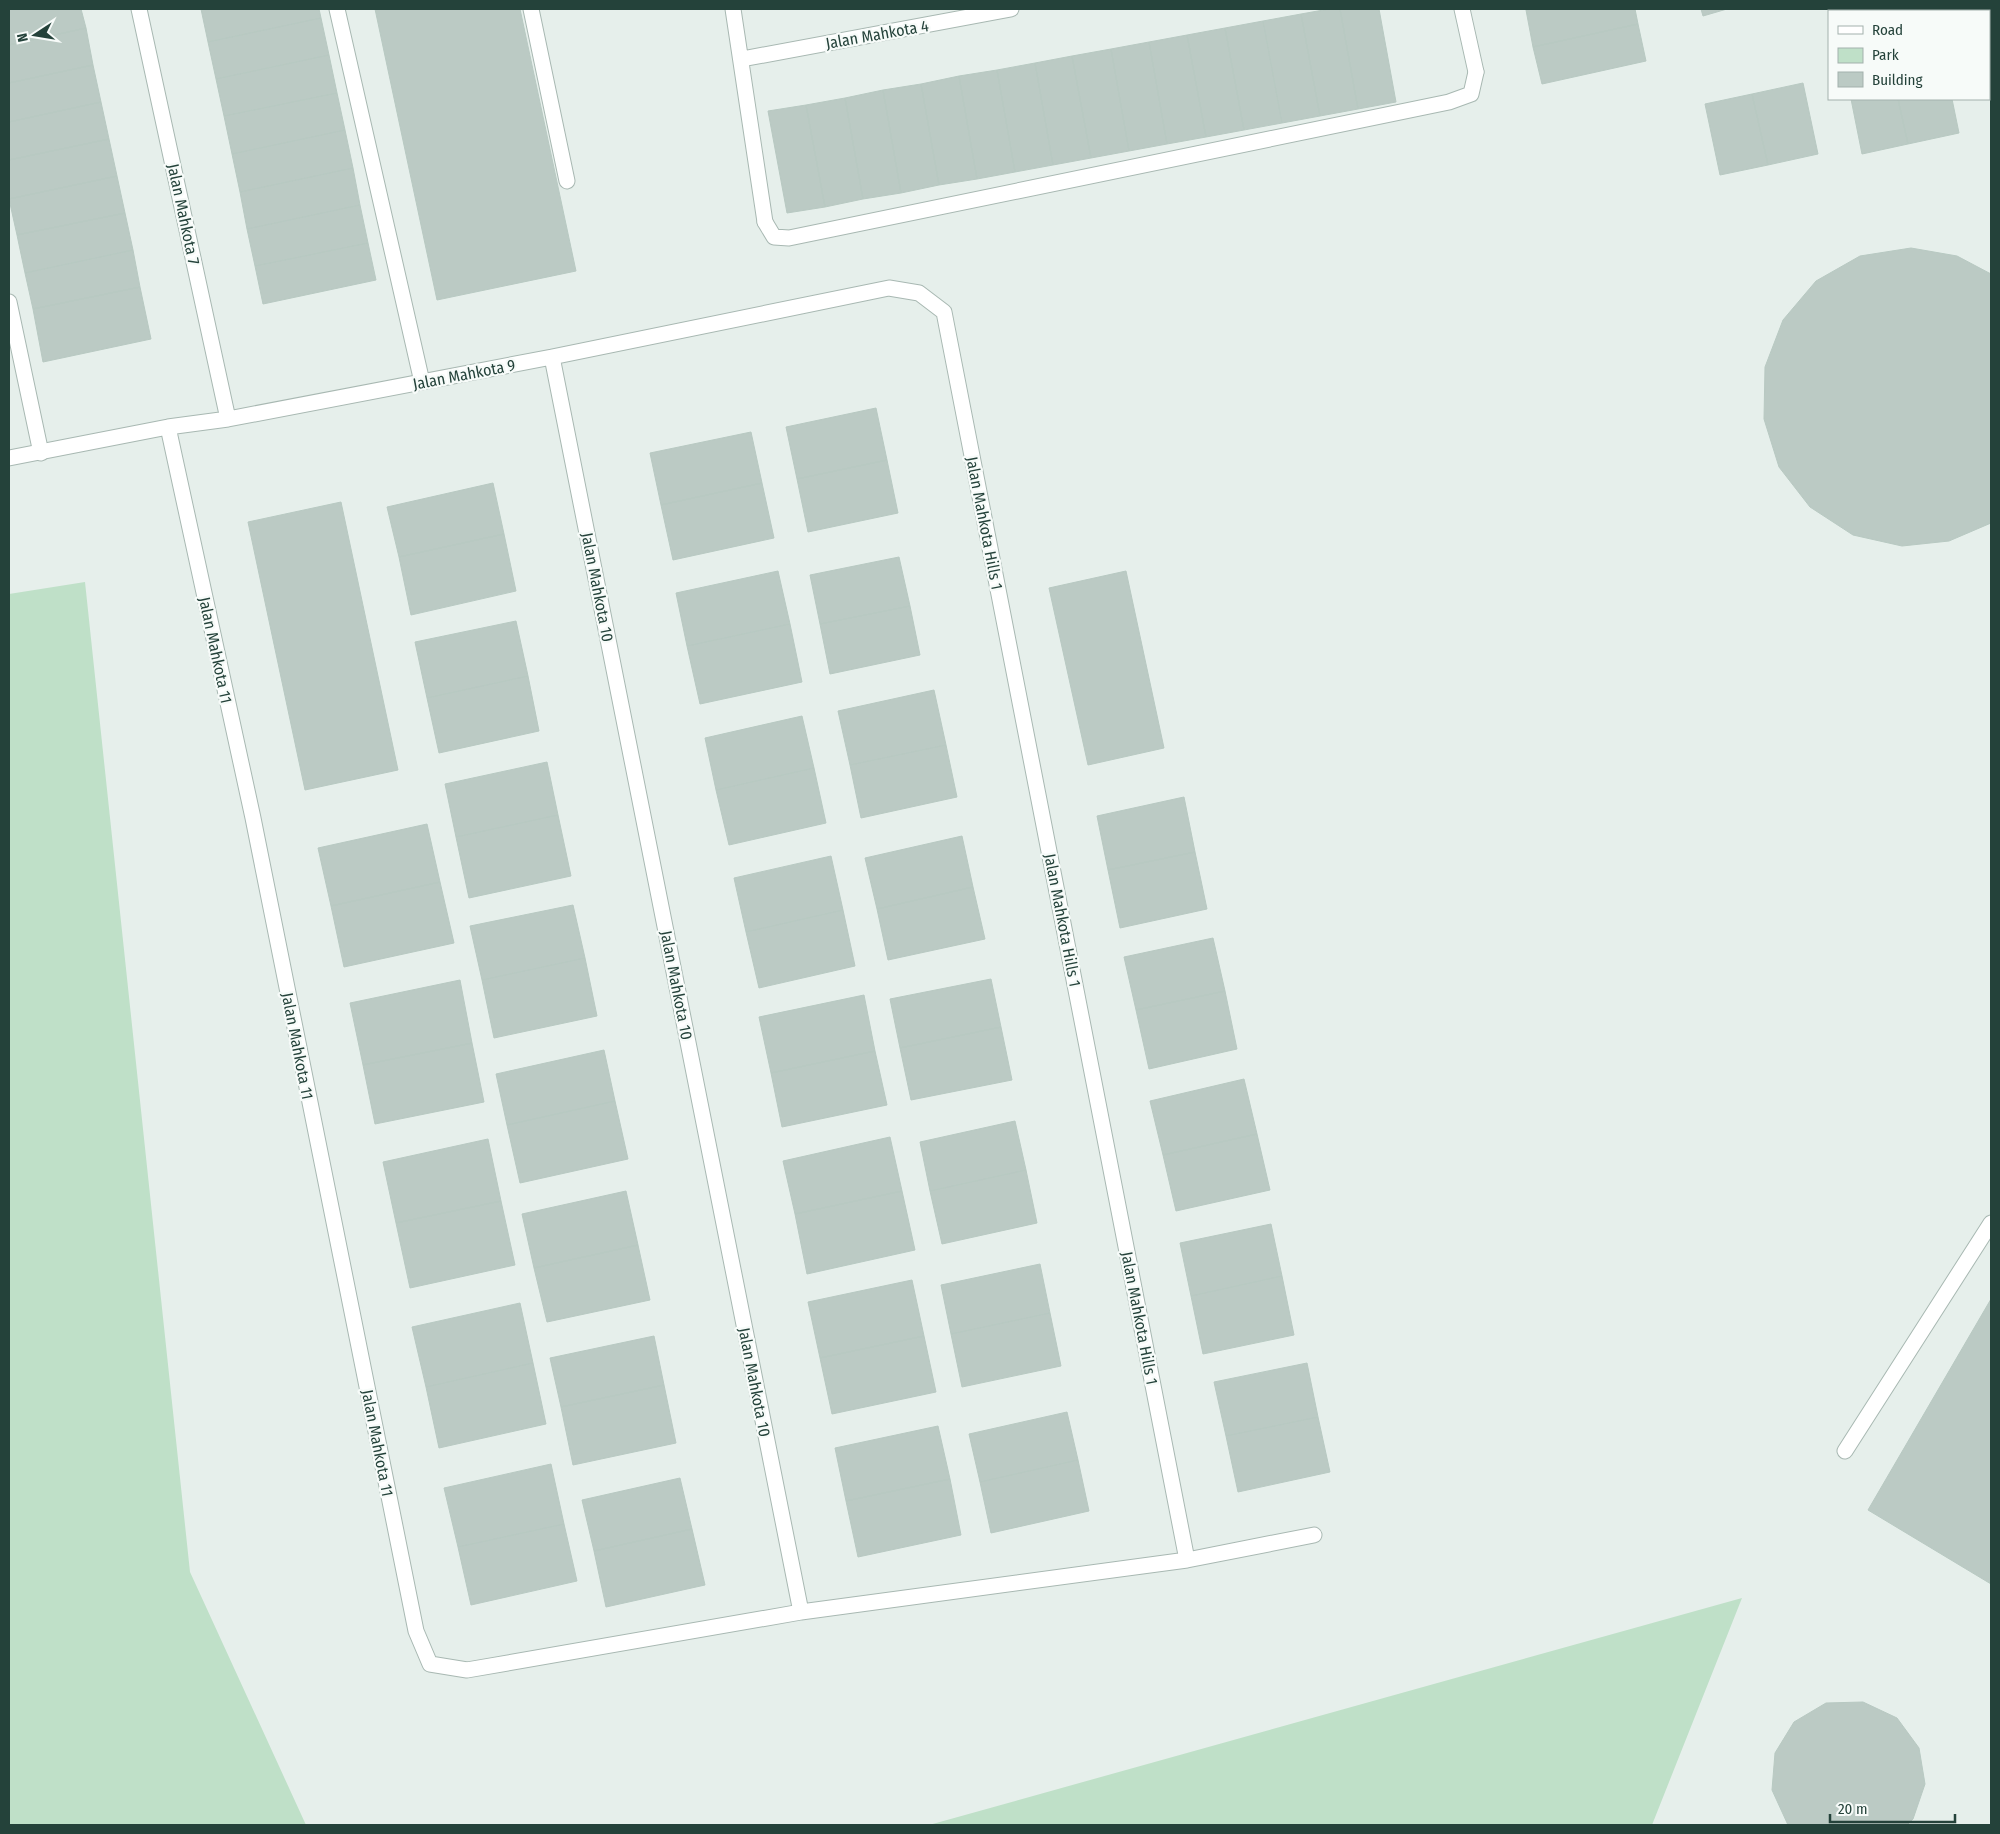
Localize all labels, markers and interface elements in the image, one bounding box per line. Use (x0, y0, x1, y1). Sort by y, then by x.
north arrow (10, 10, 60, 60)
legend (1828, 10, 1990, 100)
street label: Jalan Mahkota 4 (824, 16, 930, 53)
text: Road (1872, 21, 1903, 39)
text: N (14, 32, 32, 43)
text: Park (1872, 46, 1899, 64)
text: Building (1872, 71, 1923, 89)
street label: Jalan Mahkota 7 (164, 162, 204, 267)
street label: Jalan Mahkota 9 (411, 355, 517, 394)
street label: Jalan Mahkota Hills 1 (962, 455, 1007, 591)
street label: Jalan Mahkota 10 (578, 531, 617, 643)
street label: Jalan Mahkota 11 (195, 595, 236, 705)
street label: Jalan Mahkota Hills 1 (1040, 852, 1085, 988)
street label: Jalan Mahkota 10 (657, 929, 696, 1041)
street label: Jalan Mahkota 11 (278, 991, 317, 1101)
street label: Jalan Mahkota Hills 1 (1117, 1250, 1162, 1386)
street label: Jalan Mahkota 10 (735, 1326, 774, 1438)
street label: Jalan Mahkota 11 (358, 1388, 397, 1498)
scale bar (1830, 1792, 1955, 1824)
text: 20 m (1838, 1800, 1868, 1818)

